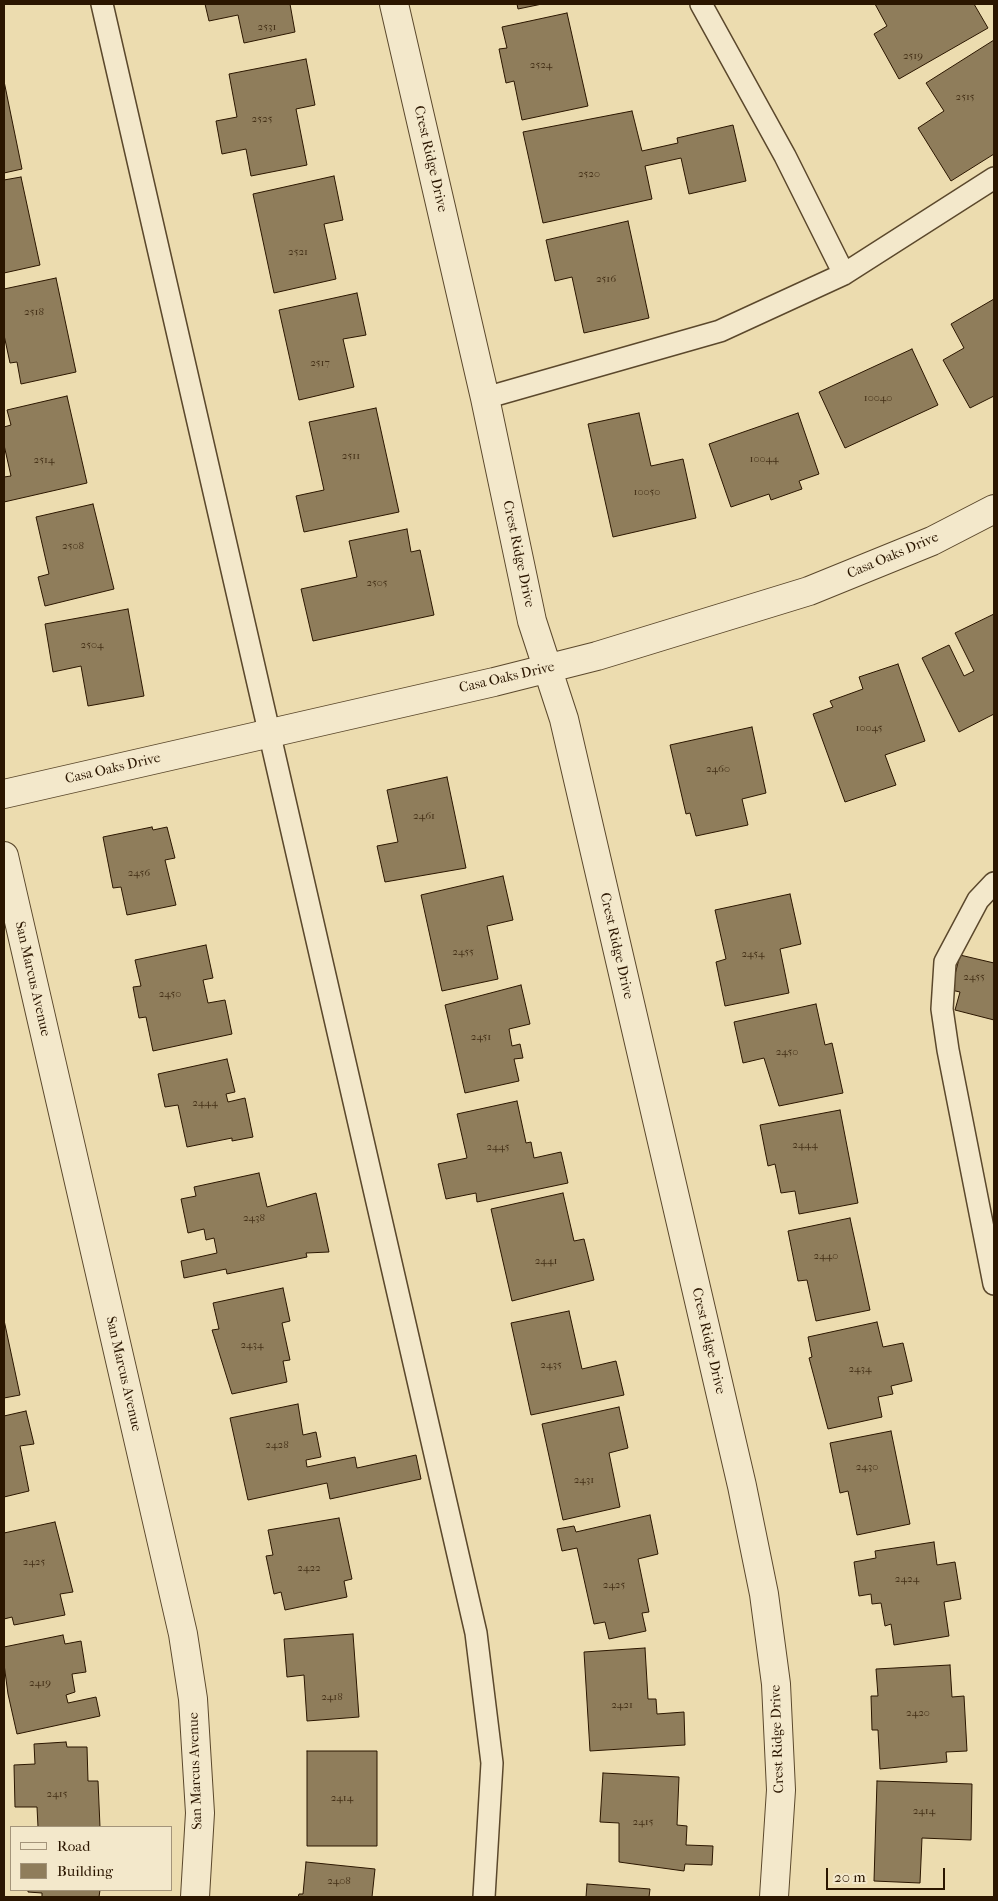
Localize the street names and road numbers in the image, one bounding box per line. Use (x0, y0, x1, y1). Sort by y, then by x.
street label: Crest Ridge Drive (410, 104, 450, 214)
street label: Crest Ridge Drive (498, 499, 538, 609)
street label: Casa Oaks Drive (845, 529, 941, 583)
street label: Casa Oaks Drive (458, 659, 556, 697)
street label: Casa Oaks Drive (64, 750, 162, 788)
street label: Crest Ridge Drive (596, 891, 636, 1001)
street label: San Marcus Avenue (11, 920, 53, 1038)
street label: Crest Ridge Drive (688, 1286, 728, 1396)
street label: San Marcus Avenue (102, 1315, 144, 1433)
street label: Crest Ridge Drive (768, 1684, 788, 1794)
street label: San Marcus Avenue (186, 1712, 206, 1830)

